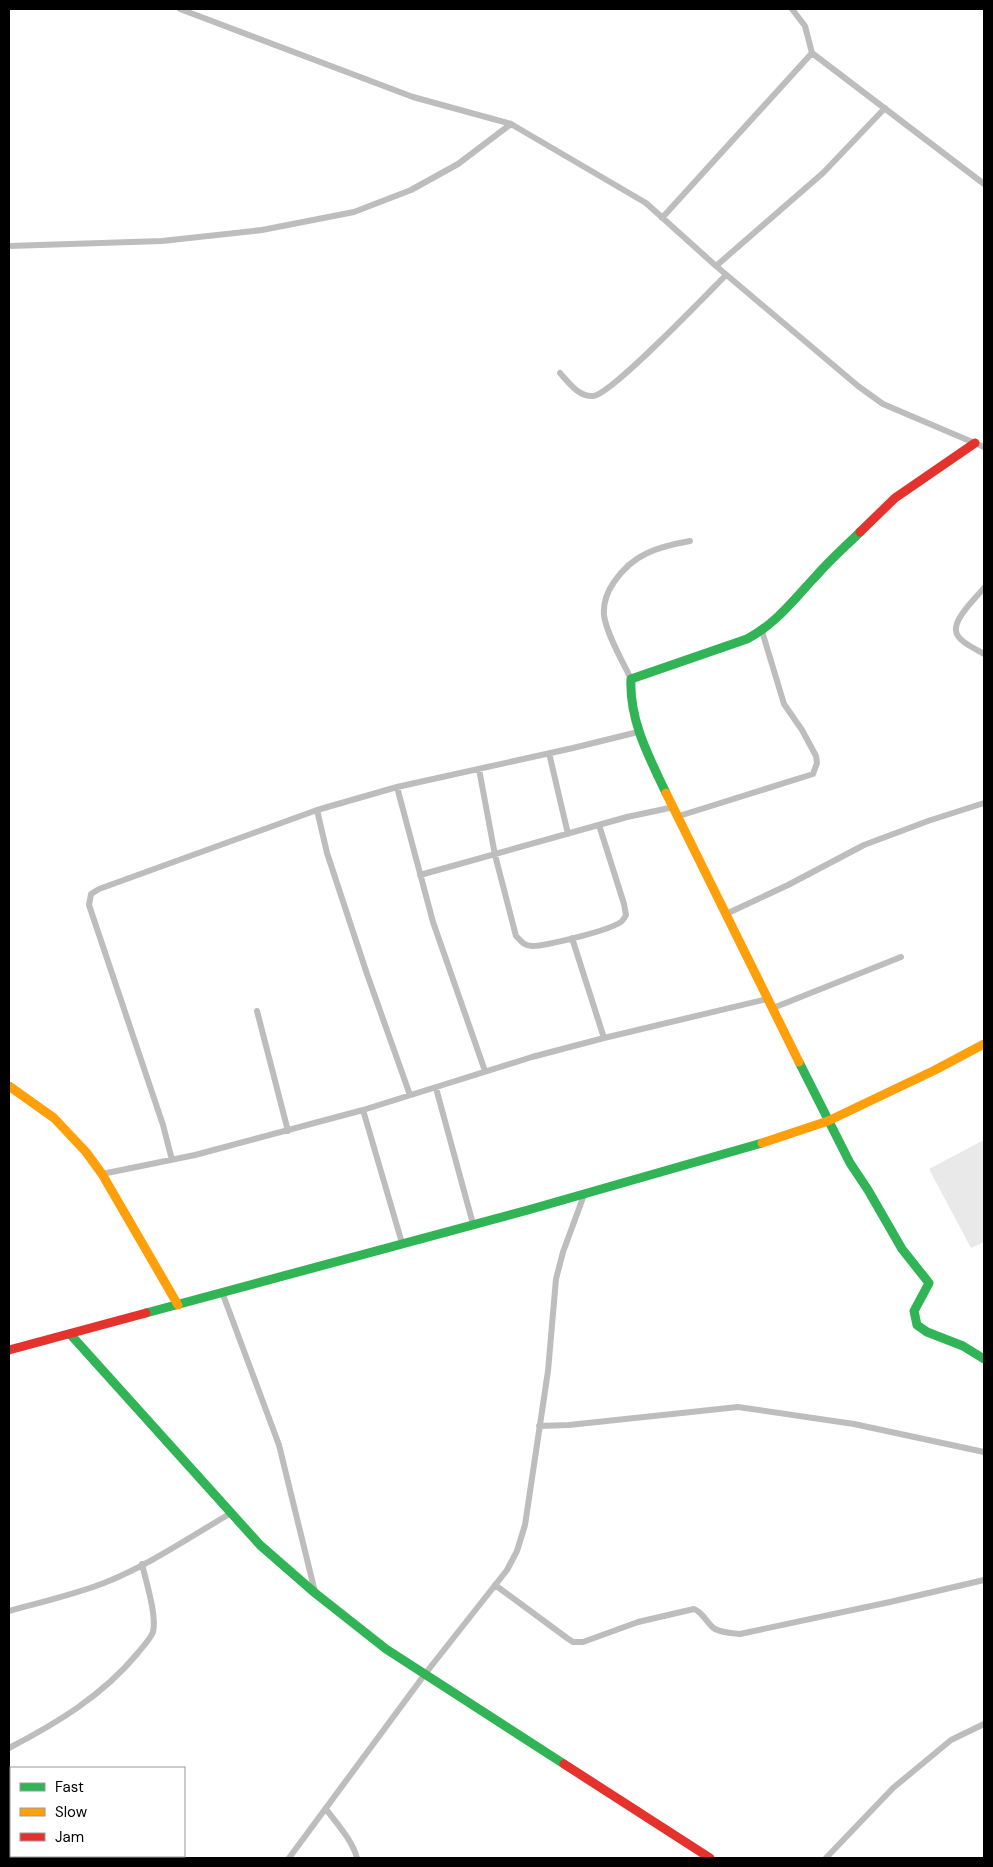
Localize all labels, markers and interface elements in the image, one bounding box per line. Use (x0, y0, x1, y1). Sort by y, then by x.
legend (10, 1767, 185, 1857)
text: Fast (55, 1777, 84, 1797)
text: Slow (55, 1802, 88, 1822)
text: Jam (55, 1827, 84, 1847)

